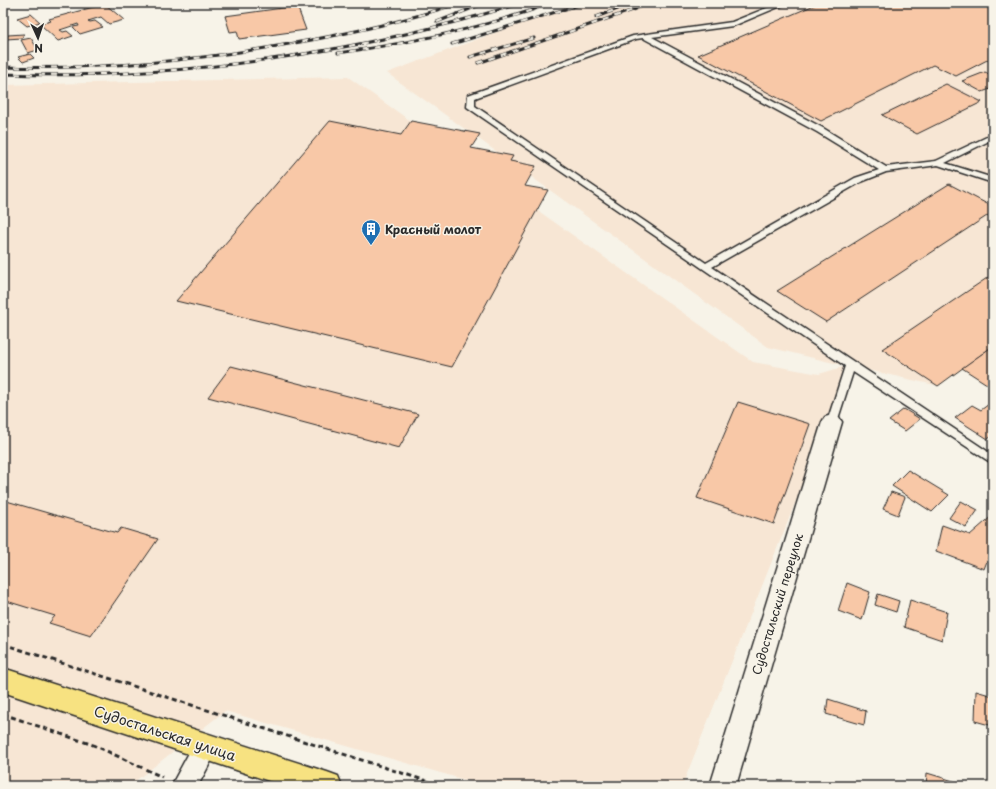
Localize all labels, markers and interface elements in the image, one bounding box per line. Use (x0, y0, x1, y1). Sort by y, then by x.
north arrow (18, 18, 58, 58)
text: N (33, 40, 43, 57)
building icon: Красный молот (360, 218, 382, 246)
place label: Красный молот (385, 220, 482, 238)
street label: Судостальский переулок (747, 530, 807, 677)
street label: Судостальская улица (91, 700, 239, 766)

